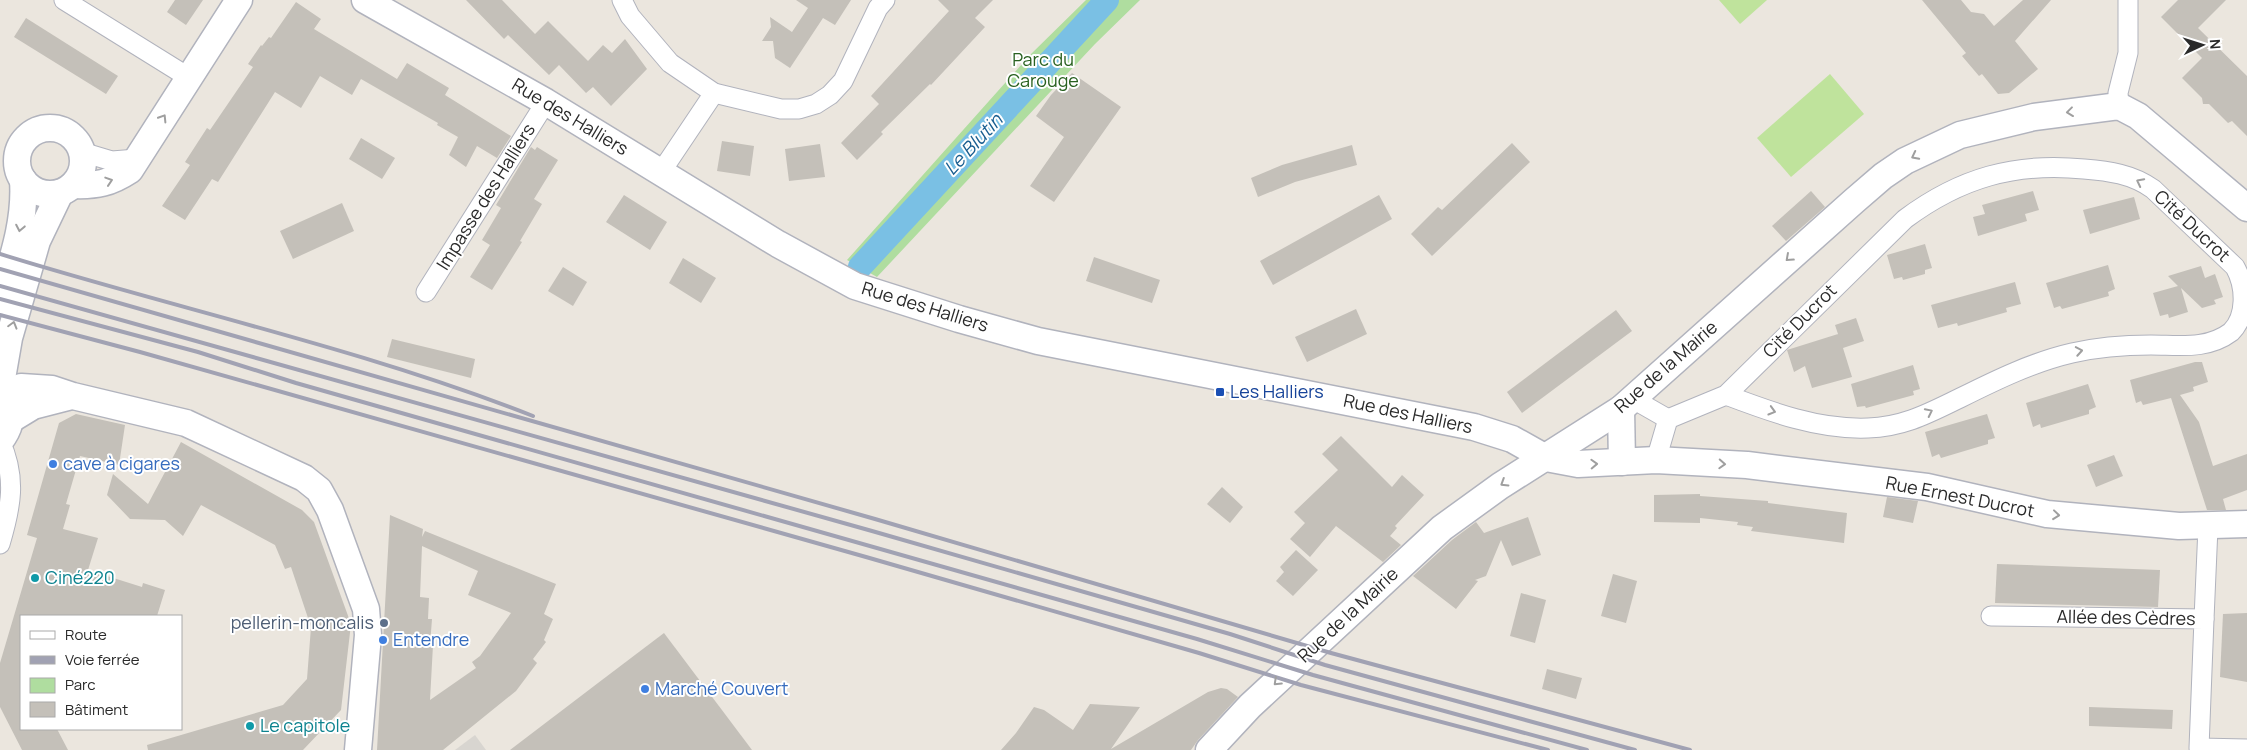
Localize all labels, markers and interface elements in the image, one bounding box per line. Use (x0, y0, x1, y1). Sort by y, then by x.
north arrow (2177, 20, 2227, 70)
text: N (2206, 38, 2225, 50)
park label: Parc du Carouge (1007, 47, 1079, 92)
street label: Rue des Halliers (508, 72, 633, 160)
one-way arrow (2066, 106, 2074, 117)
water label: Le Blutin (938, 107, 1009, 180)
one-way arrow (157, 114, 166, 123)
street label: Impasse des Halliers (430, 119, 540, 274)
one-way arrow (1911, 150, 1920, 160)
one-way arrow (104, 176, 113, 186)
one-way arrow (2137, 178, 2146, 188)
street label: Cité Ducrot (2150, 184, 2236, 267)
one-way arrow (16, 224, 26, 233)
one-way arrow (1786, 253, 1795, 262)
street label: Rue des Halliers (859, 275, 992, 337)
street label: Cité Ducrot (1757, 278, 1841, 362)
street label: Rue de la Mairie (1609, 315, 1722, 418)
one-way arrow (7, 322, 17, 330)
one-way arrow (2075, 347, 2084, 357)
place label: Les Halliers (1230, 379, 1324, 403)
marker: Les Halliers (1214, 386, 1226, 398)
street label: Rue des Halliers (1341, 388, 1475, 438)
one-way arrow (1767, 406, 1775, 416)
one-way arrow (1924, 409, 1933, 419)
place label: cave à cigares (63, 451, 180, 475)
marker: cave à cigares (47, 458, 59, 470)
one-way arrow (1719, 458, 1727, 469)
one-way arrow (1590, 459, 1598, 469)
street label: Rue Ernest Ducrot (1884, 470, 2037, 522)
one-way arrow (1500, 477, 1510, 486)
one-way arrow (2052, 509, 2060, 520)
street label: Rue de la Mairie (1292, 561, 1403, 667)
place label: Ciné220 (45, 565, 115, 589)
marker: Ciné220 (29, 572, 41, 584)
street label: Allée des Cèdres (2056, 604, 2196, 630)
place label: pellerin-moncalis (231, 610, 374, 634)
legend (20, 615, 182, 730)
marker: pellerin-moncalis (378, 617, 390, 629)
text: Route (65, 624, 107, 645)
place label: Entendre (393, 627, 469, 651)
marker: Entendre (377, 634, 389, 646)
text: Voie ferrée (65, 649, 140, 670)
text: Parc (65, 674, 96, 695)
place label: Marché Couvert (655, 676, 788, 700)
one-way arrow (1273, 676, 1282, 685)
marker: Marché Couvert (639, 683, 651, 695)
text: Bâtiment (65, 699, 128, 720)
place label: Le capitole (260, 713, 350, 737)
marker: Le capitole (244, 720, 256, 732)

